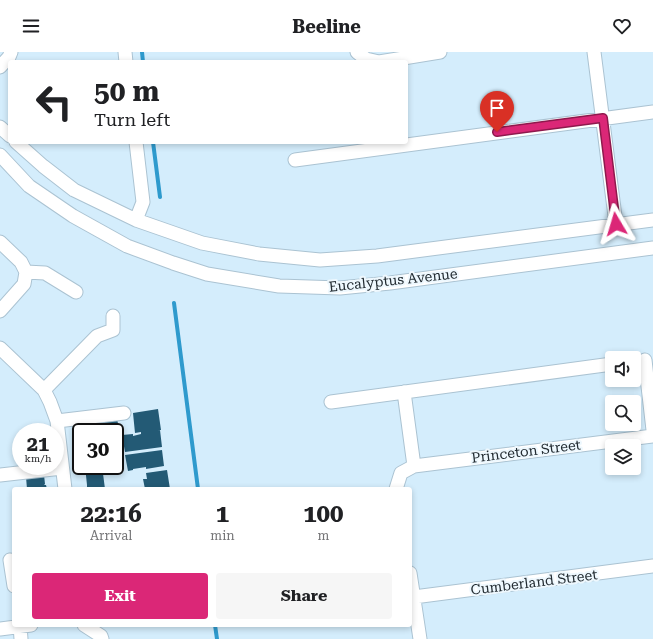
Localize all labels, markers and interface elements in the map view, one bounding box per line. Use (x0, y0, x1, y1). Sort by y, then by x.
icon: menu (20, 15, 42, 37)
icon: heart (611, 15, 633, 37)
text: Beeline (292, 16, 361, 37)
text: 50 m (94, 75, 159, 108)
icon: left (28, 76, 80, 128)
pin (480, 91, 514, 132)
icon: arrive (486, 97, 508, 119)
text: Turn left (94, 109, 170, 130)
position arrow (595, 203, 637, 245)
street label: Eucalyptus Avenue (328, 265, 458, 295)
map controls (605, 351, 641, 475)
button: sound (605, 351, 641, 387)
button: search (605, 395, 641, 431)
speed limit sign: 30 (72, 423, 124, 475)
text: 21 (27, 432, 49, 456)
street label: Princeton Street (470, 436, 582, 466)
button: layers (605, 439, 641, 475)
text: km/h (25, 453, 51, 464)
text: 22:16 (81, 500, 142, 528)
text: 1 (216, 500, 229, 528)
text: 100 (303, 500, 344, 528)
text: Arrival (90, 528, 132, 543)
text: min (210, 528, 235, 543)
text: m (317, 528, 329, 543)
street label: Cumberland Street (470, 566, 598, 598)
button: Exit (32, 573, 208, 619)
button: Share (216, 573, 392, 619)

